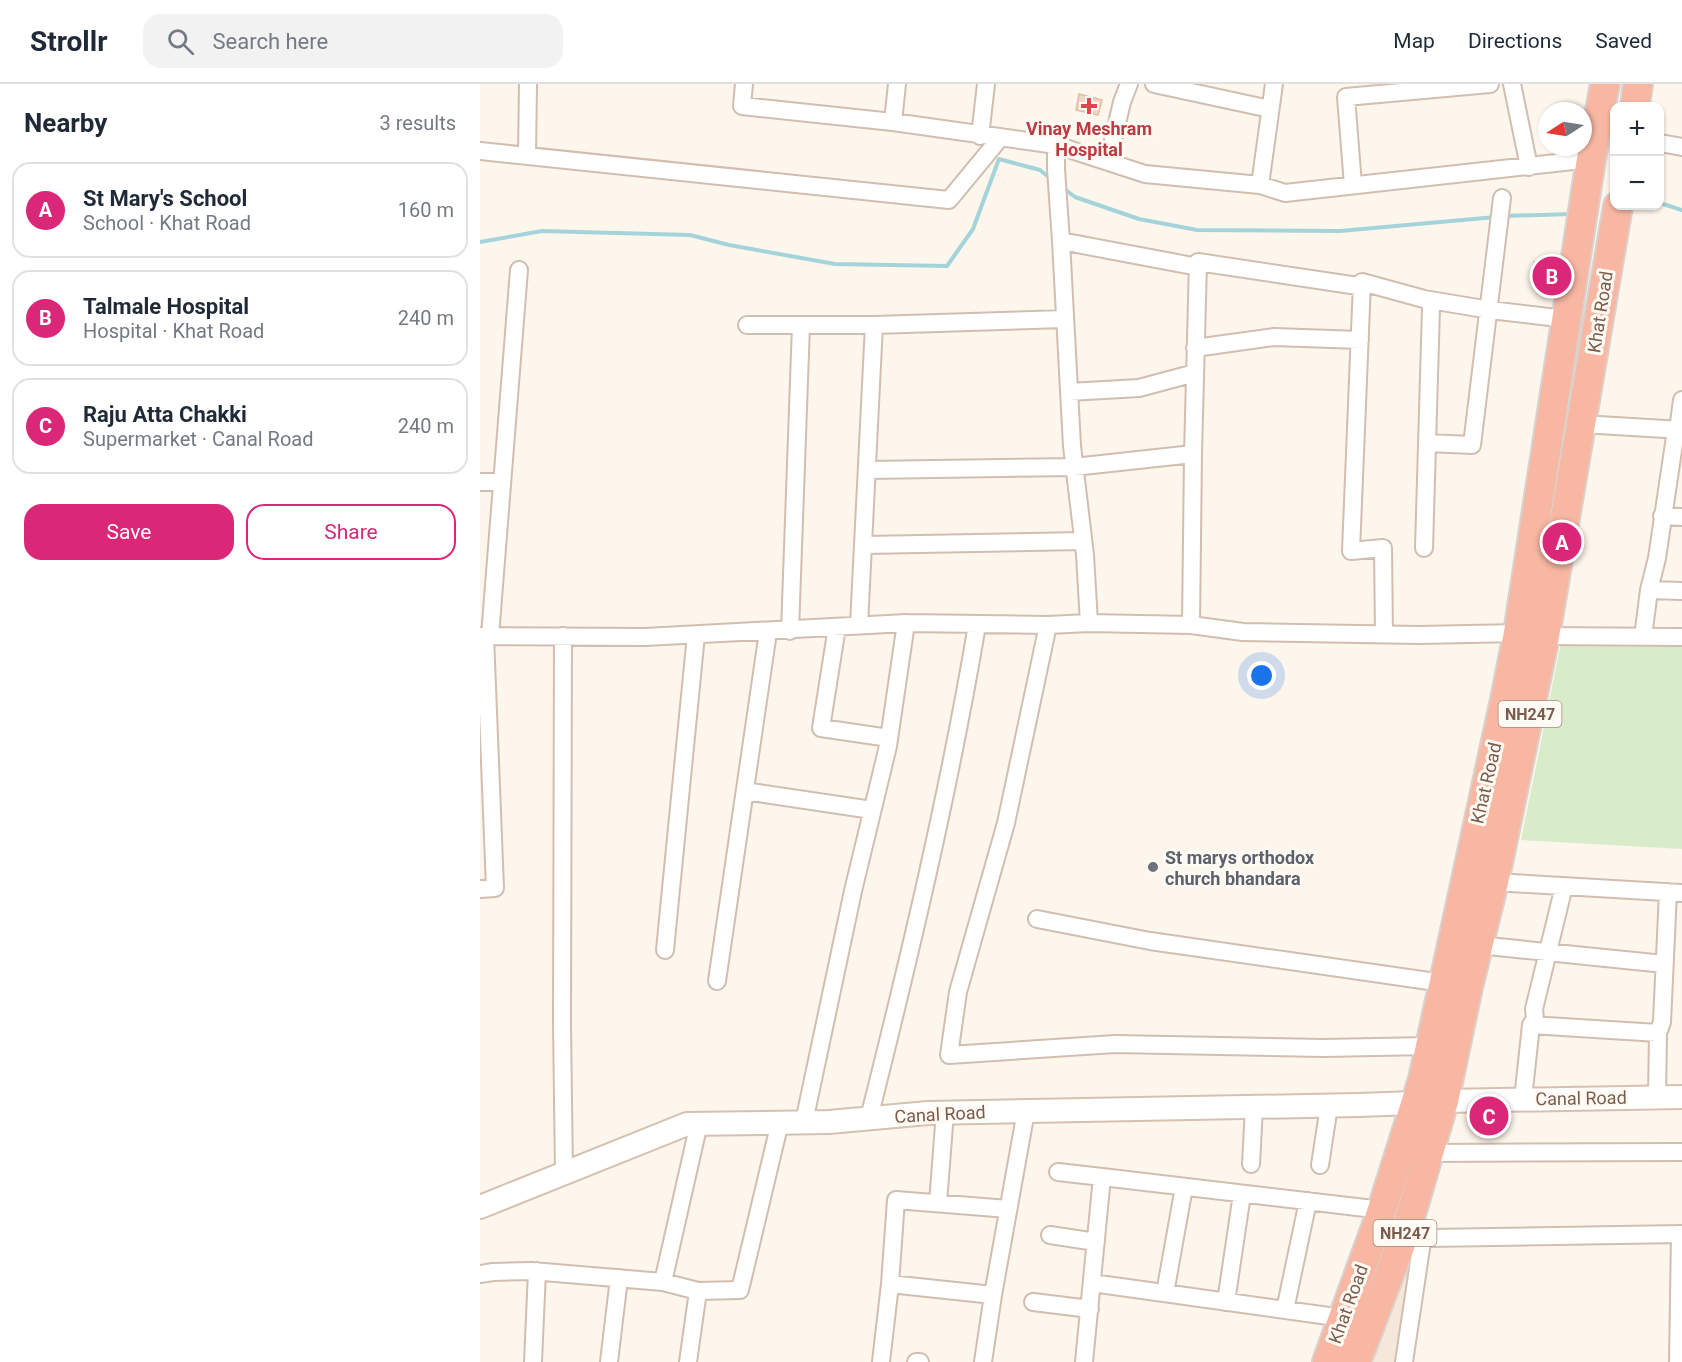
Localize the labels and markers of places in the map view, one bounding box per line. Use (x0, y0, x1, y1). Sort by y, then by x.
marker: Vinay Meshram Hospital (1080, 97, 1098, 115)
place label: Vinay Meshram Hospital (1026, 118, 1152, 160)
pin: B (1532, 254, 1572, 298)
pin: A (1542, 520, 1582, 564)
place label: St marys orthodox church bhandara (1165, 847, 1315, 889)
marker: St marys orthodox church bhandara (1146, 860, 1160, 874)
pin: C (1470, 1094, 1508, 1138)

